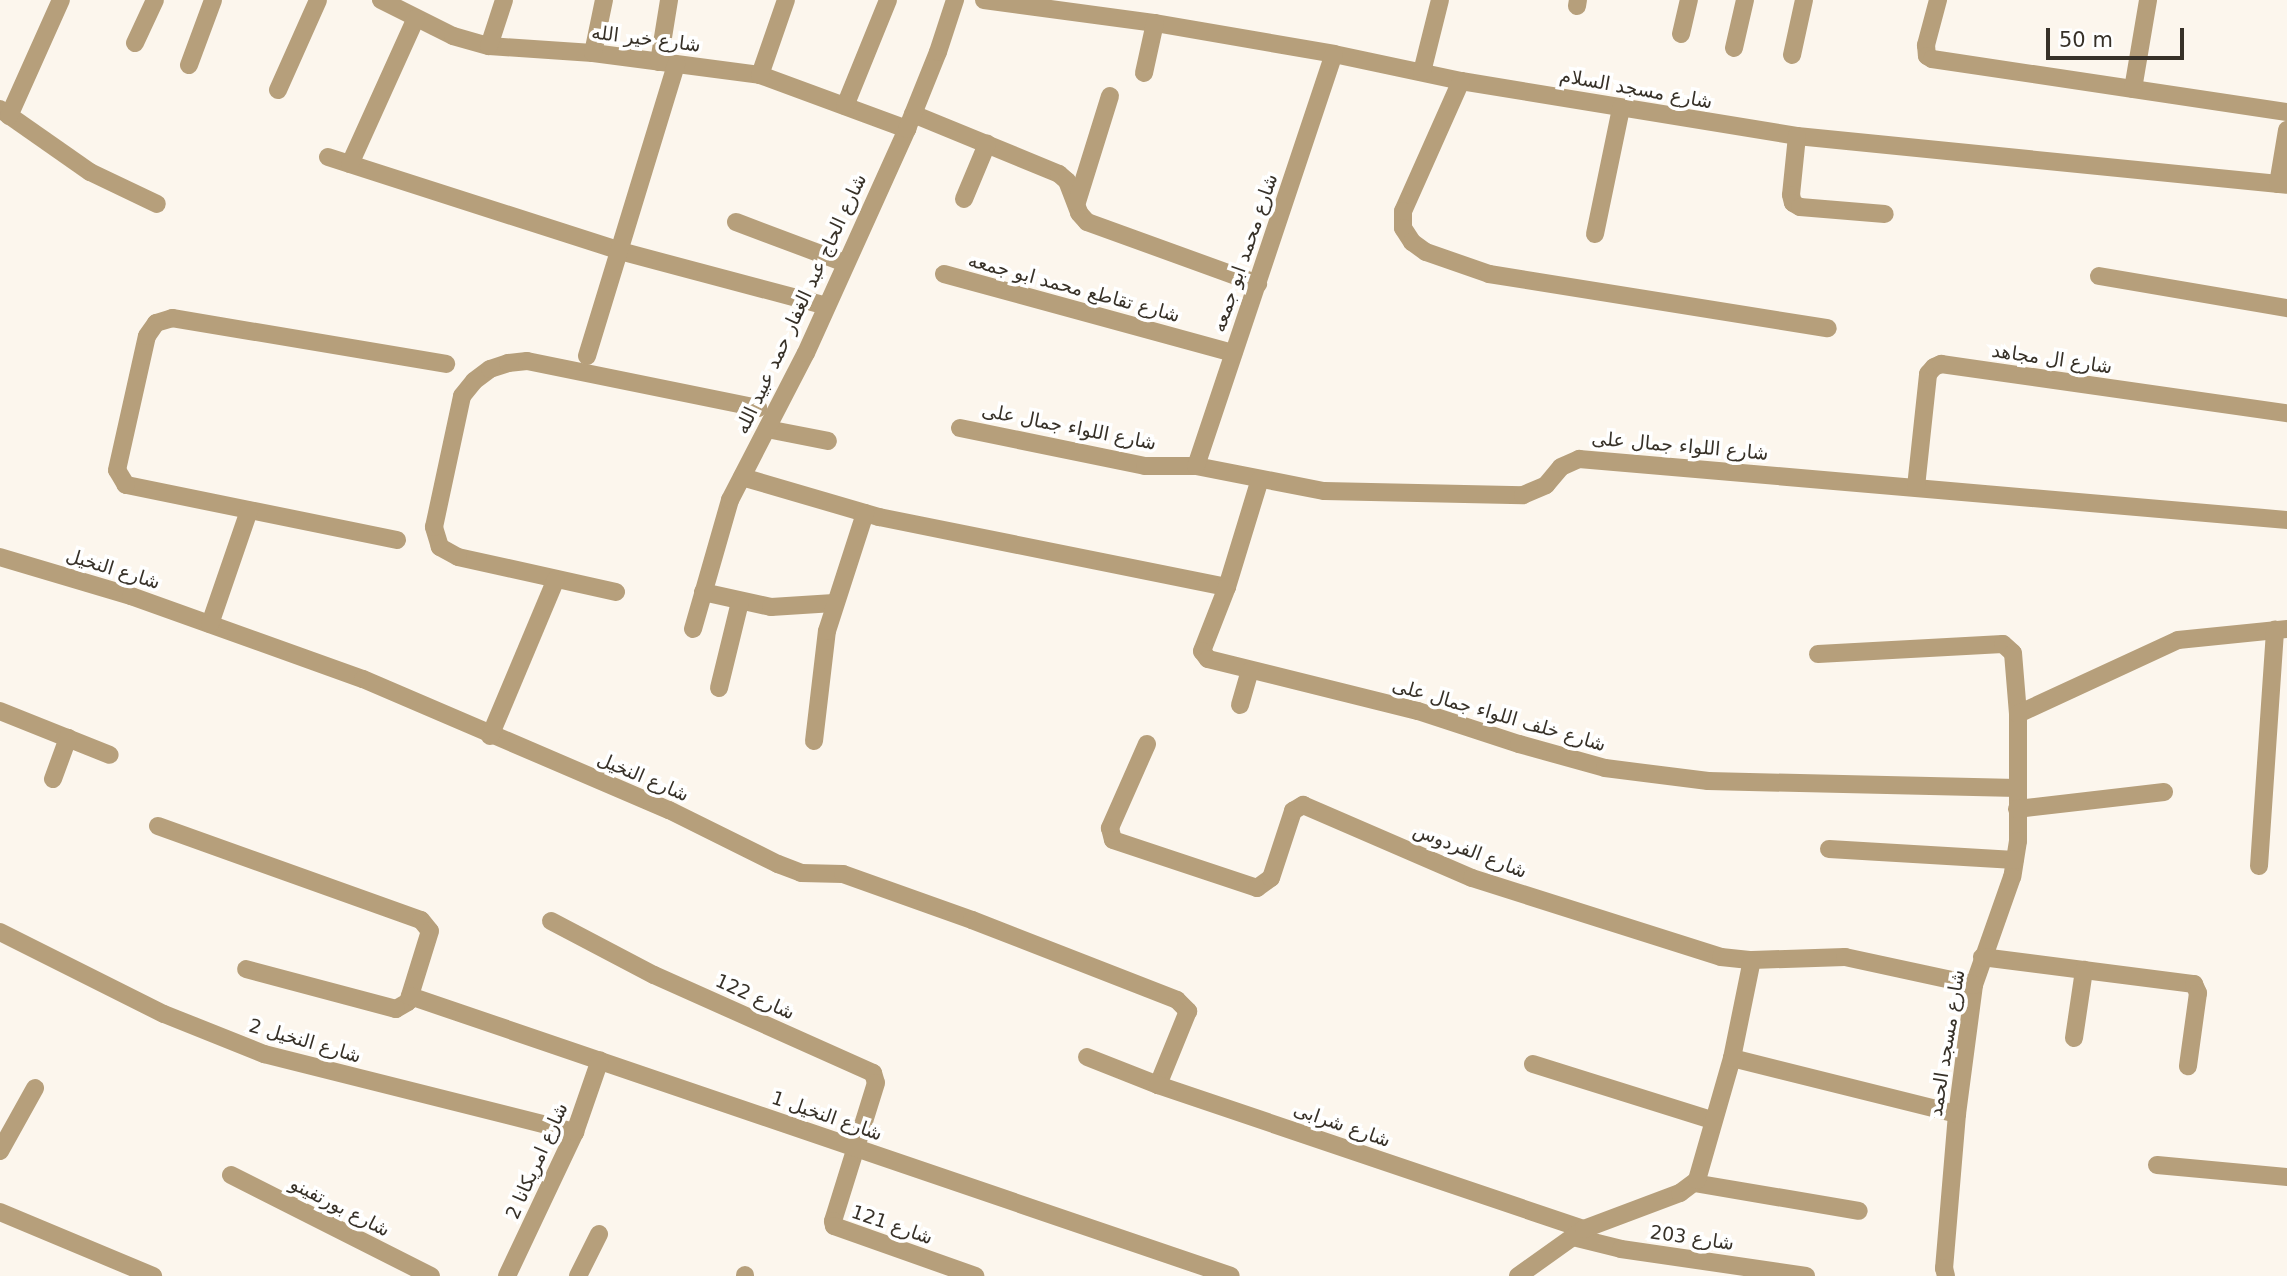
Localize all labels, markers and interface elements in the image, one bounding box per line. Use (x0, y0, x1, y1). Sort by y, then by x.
scale bar (2049, 14, 2187, 58)
street label: شارع خير الله (590, 21, 702, 57)
text: 50 m (2059, 28, 2113, 52)
street label: شارع مسجد السلام (1558, 64, 1714, 114)
street label: شارع الحاج عبد الغفار حمد عبيد الله (731, 170, 871, 438)
street label: شارع محمد ابو جمعه (1207, 171, 1283, 335)
street label: شارع تقاطع محمد ابو جمعه (966, 249, 1182, 327)
street label: شارع ال مجاهد (1990, 339, 2114, 379)
street label: شارع اللواء جمال على (980, 399, 1158, 455)
street label: شارع اللواء جمال على (1591, 427, 1769, 465)
street label: شارع النخيل (63, 544, 163, 594)
street label: شارع خلف اللواء جمال على (1390, 674, 1608, 756)
street label: شارع النخيل (594, 747, 692, 807)
street label: شارع الفردوس (1410, 819, 1530, 883)
street label: شارع مسجد الحمد (1924, 968, 1970, 1118)
street label: شارع 122 (712, 969, 798, 1025)
street label: شارع النخيل 2 (246, 1014, 364, 1068)
street label: شارع النخيل 1 (769, 1086, 885, 1146)
street label: شارع شرابى (1291, 1098, 1393, 1152)
street label: شارع امريكانا 2 (501, 1099, 573, 1223)
street label: شارع بورتفينو (286, 1172, 394, 1242)
street label: شارع 121 (848, 1200, 936, 1250)
street label: شارع 203 (1649, 1221, 1735, 1255)

